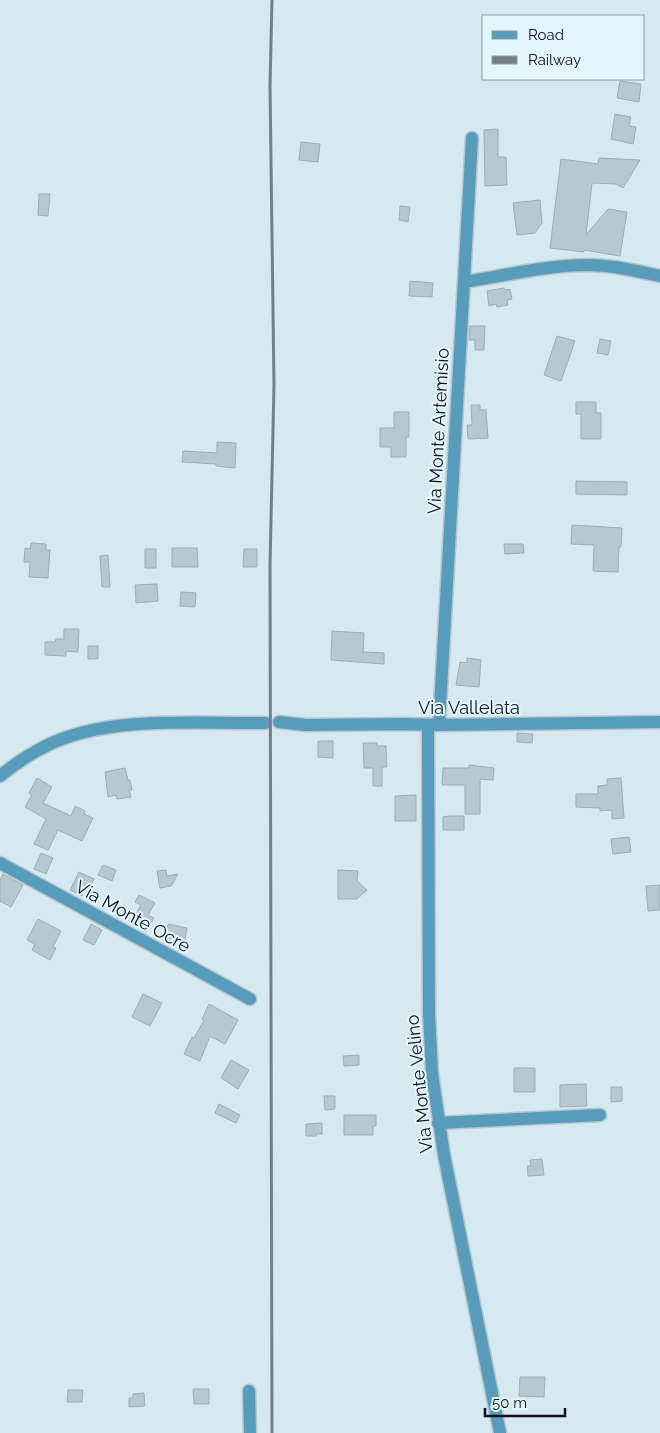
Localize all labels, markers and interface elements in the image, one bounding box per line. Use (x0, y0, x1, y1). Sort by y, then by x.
legend (482, 15, 645, 80)
text: Road (528, 26, 564, 44)
text: Railway (528, 51, 581, 69)
street label: Via Monte Artemisio (423, 347, 453, 515)
street label: Via Vallelata (418, 697, 520, 718)
street label: Via Monte Ocre (72, 876, 195, 956)
street label: Via Monte Velino (401, 1013, 437, 1154)
scale bar (485, 1386, 565, 1418)
text: 50 m (492, 1394, 527, 1412)

